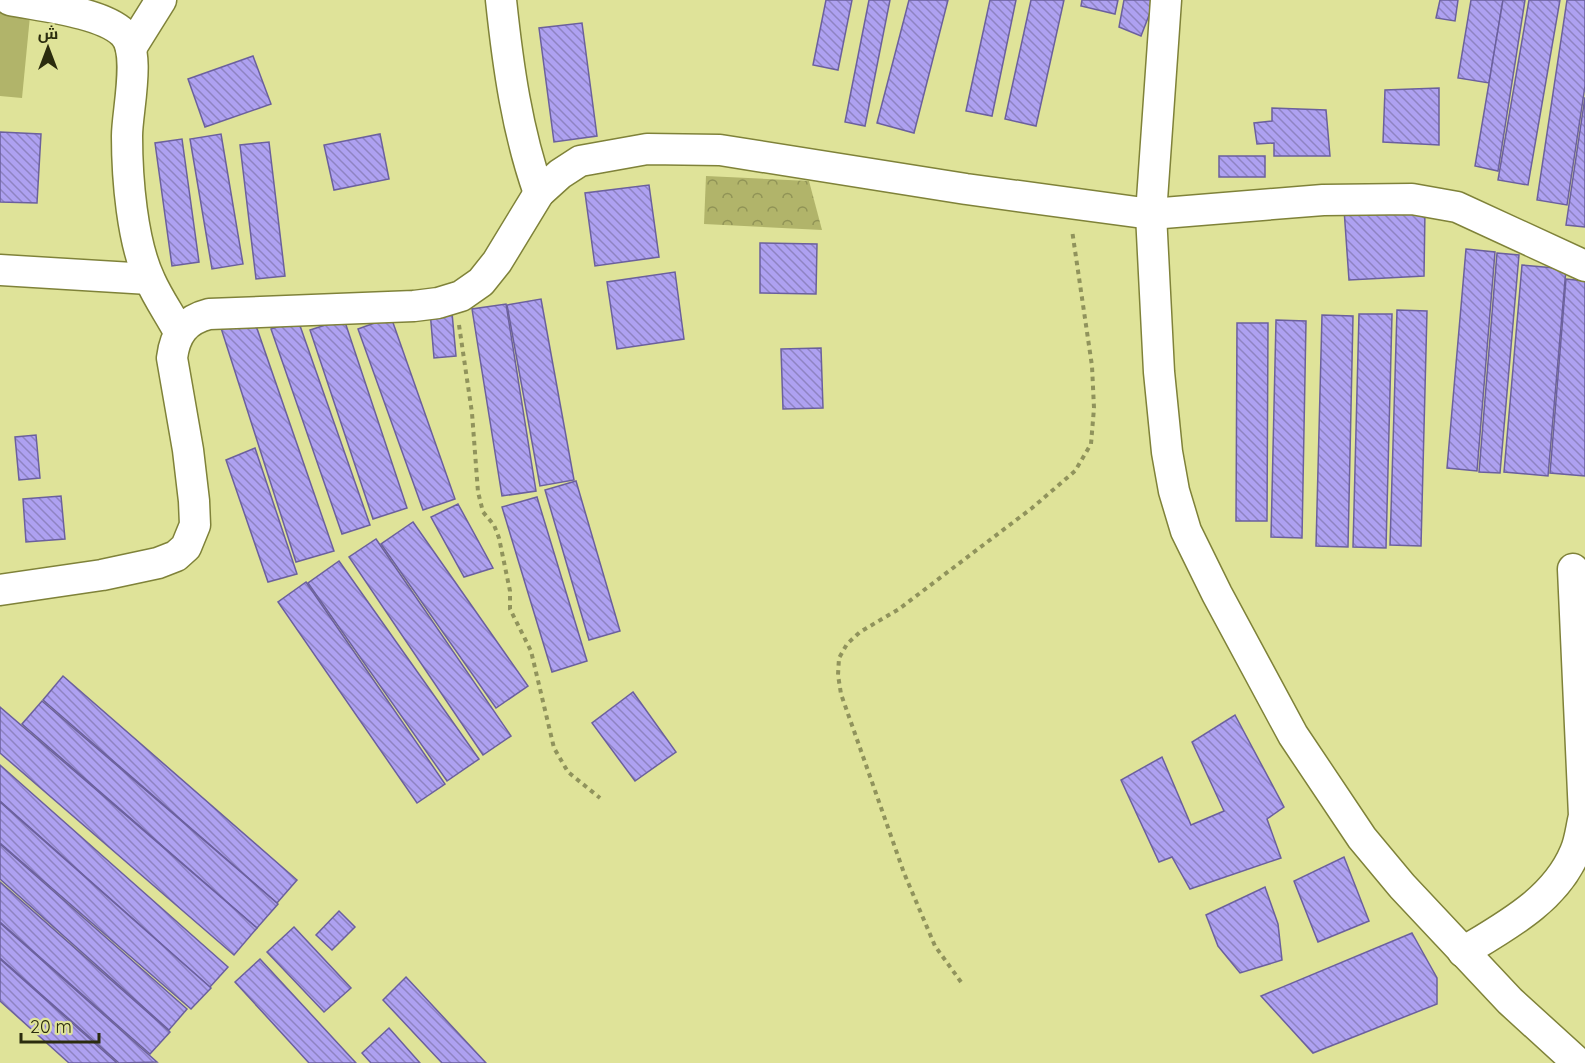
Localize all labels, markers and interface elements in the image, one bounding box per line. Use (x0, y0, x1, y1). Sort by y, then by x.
north arrow (18, 18, 78, 78)
text: ش (38, 23, 58, 43)
scale bar (21, 1006, 99, 1044)
text: 20 m (30, 1015, 72, 1038)

